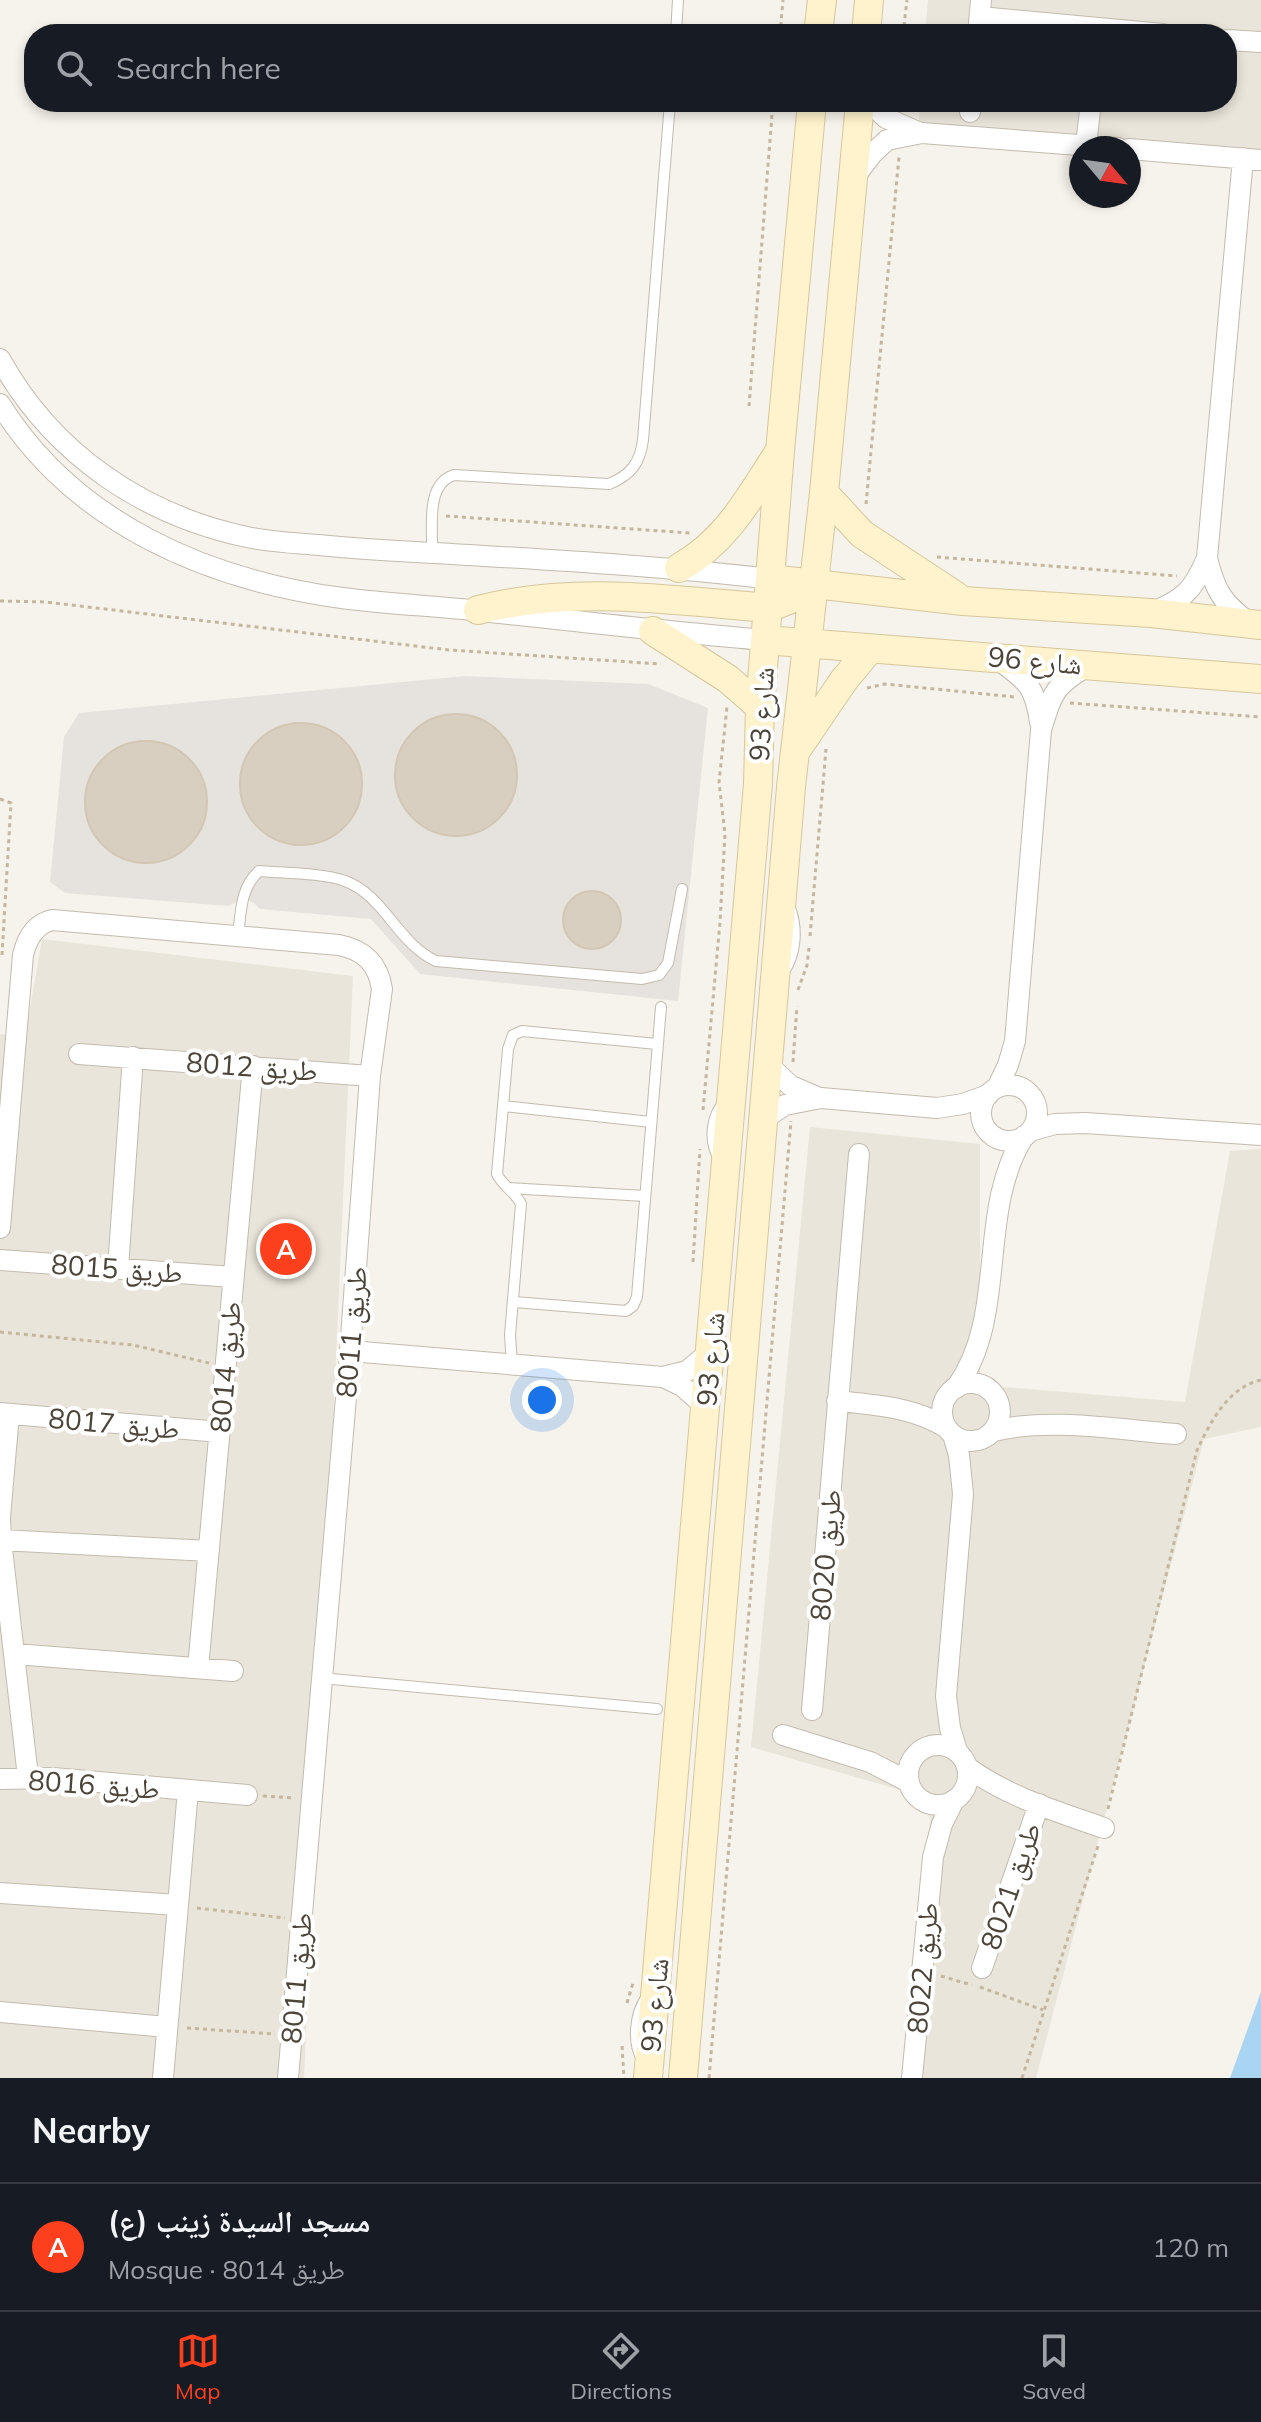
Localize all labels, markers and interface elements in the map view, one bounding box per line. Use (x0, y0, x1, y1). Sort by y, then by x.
search box (24, 24, 1237, 112)
icon: search (52, 46, 96, 90)
text: Search here (116, 49, 281, 87)
north arrow (1069, 136, 1141, 208)
street label: شارع 96 (986, 638, 1083, 683)
street label: شارع 93 (741, 666, 782, 762)
street label: طريق 8012 (185, 1044, 319, 1089)
pin: A (260, 1219, 312, 1279)
street label: طريق 8015 (50, 1246, 184, 1291)
street label: طريق 8011 (328, 1265, 375, 1399)
street label: طريق 8014 (202, 1300, 249, 1434)
street label: شارع 93 (688, 1311, 733, 1408)
your location (522, 1380, 562, 1420)
street label: طريق 8017 (47, 1400, 181, 1447)
street label: طريق 8020 (802, 1488, 849, 1622)
street label: طريق 8016 (27, 1762, 161, 1807)
street label: طريق 8021 (972, 1818, 1049, 1954)
street label: طريق 8022 (899, 1901, 946, 2035)
street label: طريق 8011 (273, 1911, 320, 2045)
street label: شارع 93 (632, 1957, 677, 2054)
text: Nearby (32, 2109, 150, 2152)
text: مسجد السيدة زينب (ع) (108, 2202, 370, 2240)
text: A (48, 2231, 68, 2264)
text: 120 m (1153, 2231, 1229, 2264)
text: Mosque · طريق 8014 (108, 2253, 345, 2286)
tab: Map (175, 2329, 220, 2405)
tab: Directions (571, 2329, 672, 2405)
tab: Saved (1022, 2329, 1086, 2405)

